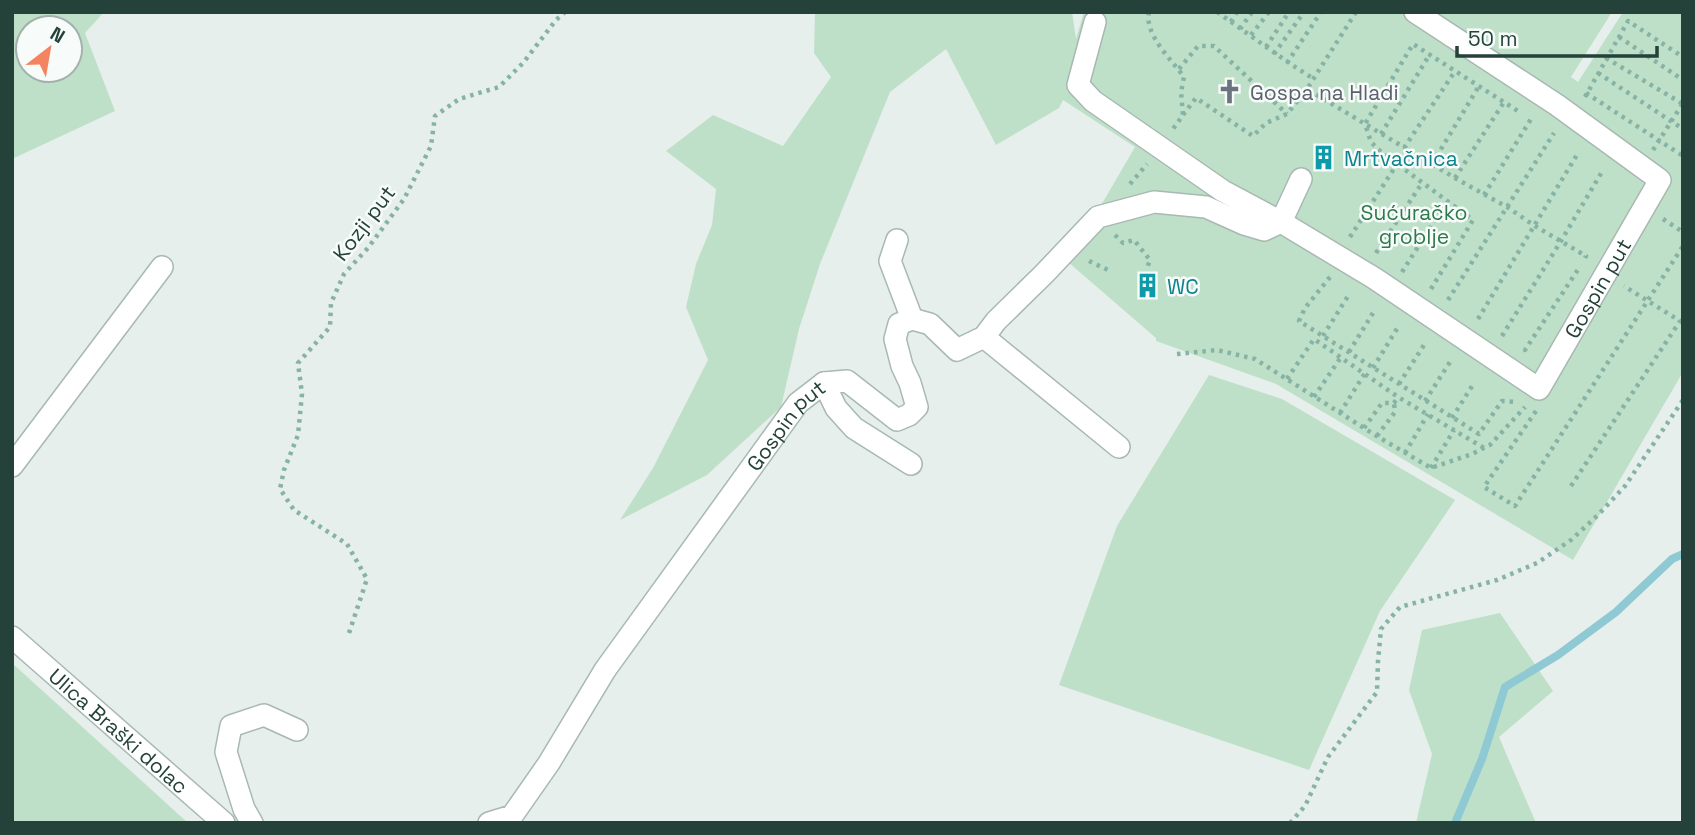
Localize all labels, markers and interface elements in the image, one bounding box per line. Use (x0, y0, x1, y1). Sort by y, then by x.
north arrow (14, 14, 84, 84)
scale bar (1457, 14, 1656, 58)
text: N (46, 21, 69, 49)
text: 50 m (1468, 25, 1518, 52)
church icon: Gospa na Hladi (1216, 78, 1244, 106)
place label: Gospa na Hladi (1250, 79, 1399, 106)
building icon: Mrtvačnica (1310, 144, 1338, 172)
place label: Mrtvačnica (1344, 145, 1458, 172)
street label: Kozji put (327, 180, 401, 266)
park label: Sućuračko groblje (1361, 199, 1467, 250)
street label: Gospin put (1558, 233, 1637, 343)
building icon: WC (1133, 272, 1161, 300)
place label: WC (1167, 273, 1199, 300)
street label: Gospin put (740, 374, 831, 476)
street label: Ulica Braški dolac (43, 662, 194, 799)

